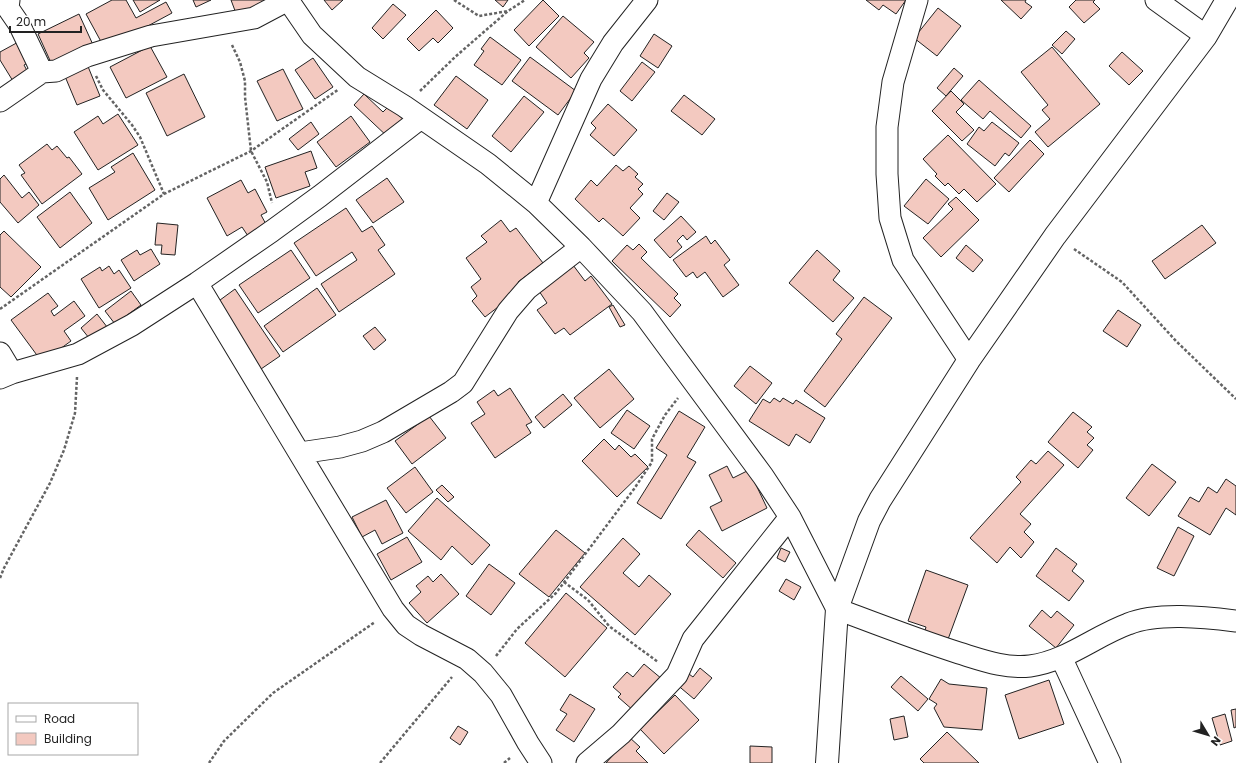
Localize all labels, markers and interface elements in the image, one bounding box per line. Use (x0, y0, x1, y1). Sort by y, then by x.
scale bar (10, 8, 81, 34)
text: 20 m (16, 13, 46, 30)
legend (8, 703, 138, 755)
text: Road (44, 710, 75, 727)
north arrow (1188, 715, 1228, 755)
text: Building (44, 730, 92, 747)
text: N (1207, 733, 1225, 749)

